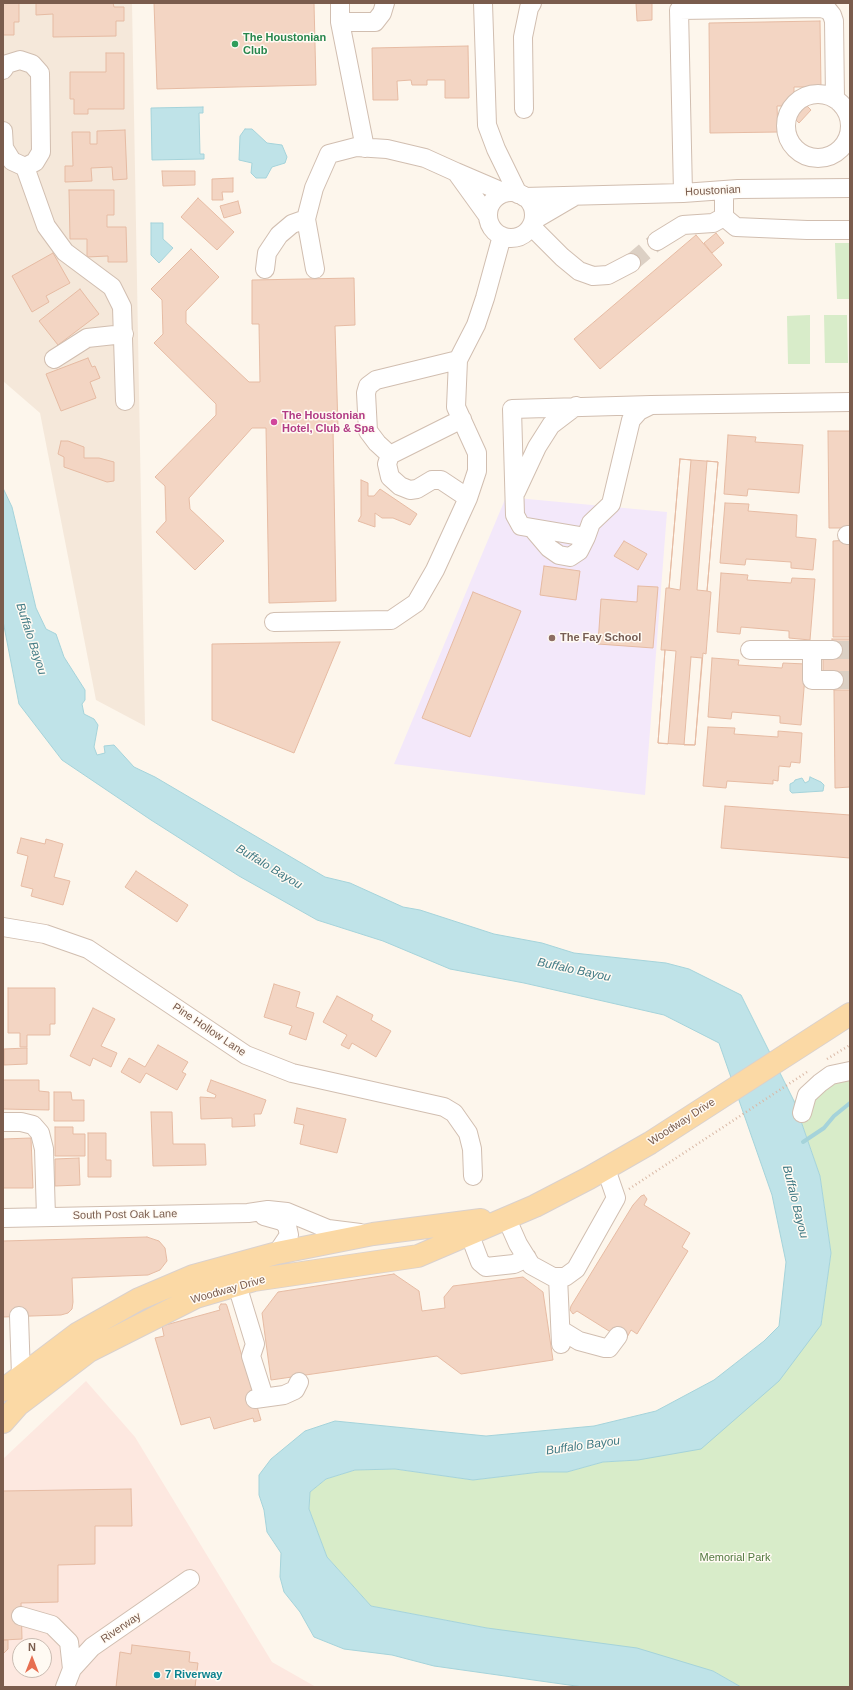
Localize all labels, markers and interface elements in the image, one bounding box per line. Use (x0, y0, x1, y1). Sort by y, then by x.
place label: The Houstonian Club (243, 31, 326, 57)
marker: The Houstonian Club (230, 39, 240, 49)
street label: Houstonian (685, 183, 741, 199)
place label: The Houstonian Hotel, Club & Spa (282, 409, 374, 435)
marker: The Houstonian Hotel, Club & Spa (269, 417, 279, 427)
water label: Buffalo Bayou (13, 601, 49, 677)
place label: The Fay School (560, 631, 641, 645)
marker: The Fay School (547, 633, 557, 643)
water label: Buffalo Bayou (233, 842, 305, 892)
water label: Buffalo Bayou (536, 955, 612, 985)
street label: Pine Hollow Lane (170, 1001, 248, 1059)
street label: Woodway Drive (646, 1096, 718, 1148)
water label: Buffalo Bayou (779, 1164, 811, 1240)
street label: South Post Oak Lane (73, 1207, 177, 1223)
street label: Woodway Drive (189, 1273, 267, 1307)
water label: Buffalo Bayou (545, 1434, 621, 1458)
park label: Memorial Park (700, 1551, 770, 1565)
street label: Riverway (99, 1610, 143, 1646)
north arrow (12, 1638, 52, 1678)
text: N (28, 1641, 36, 1653)
place label: 7 Riverway (165, 1668, 222, 1682)
marker: 7 Riverway (152, 1670, 162, 1680)

